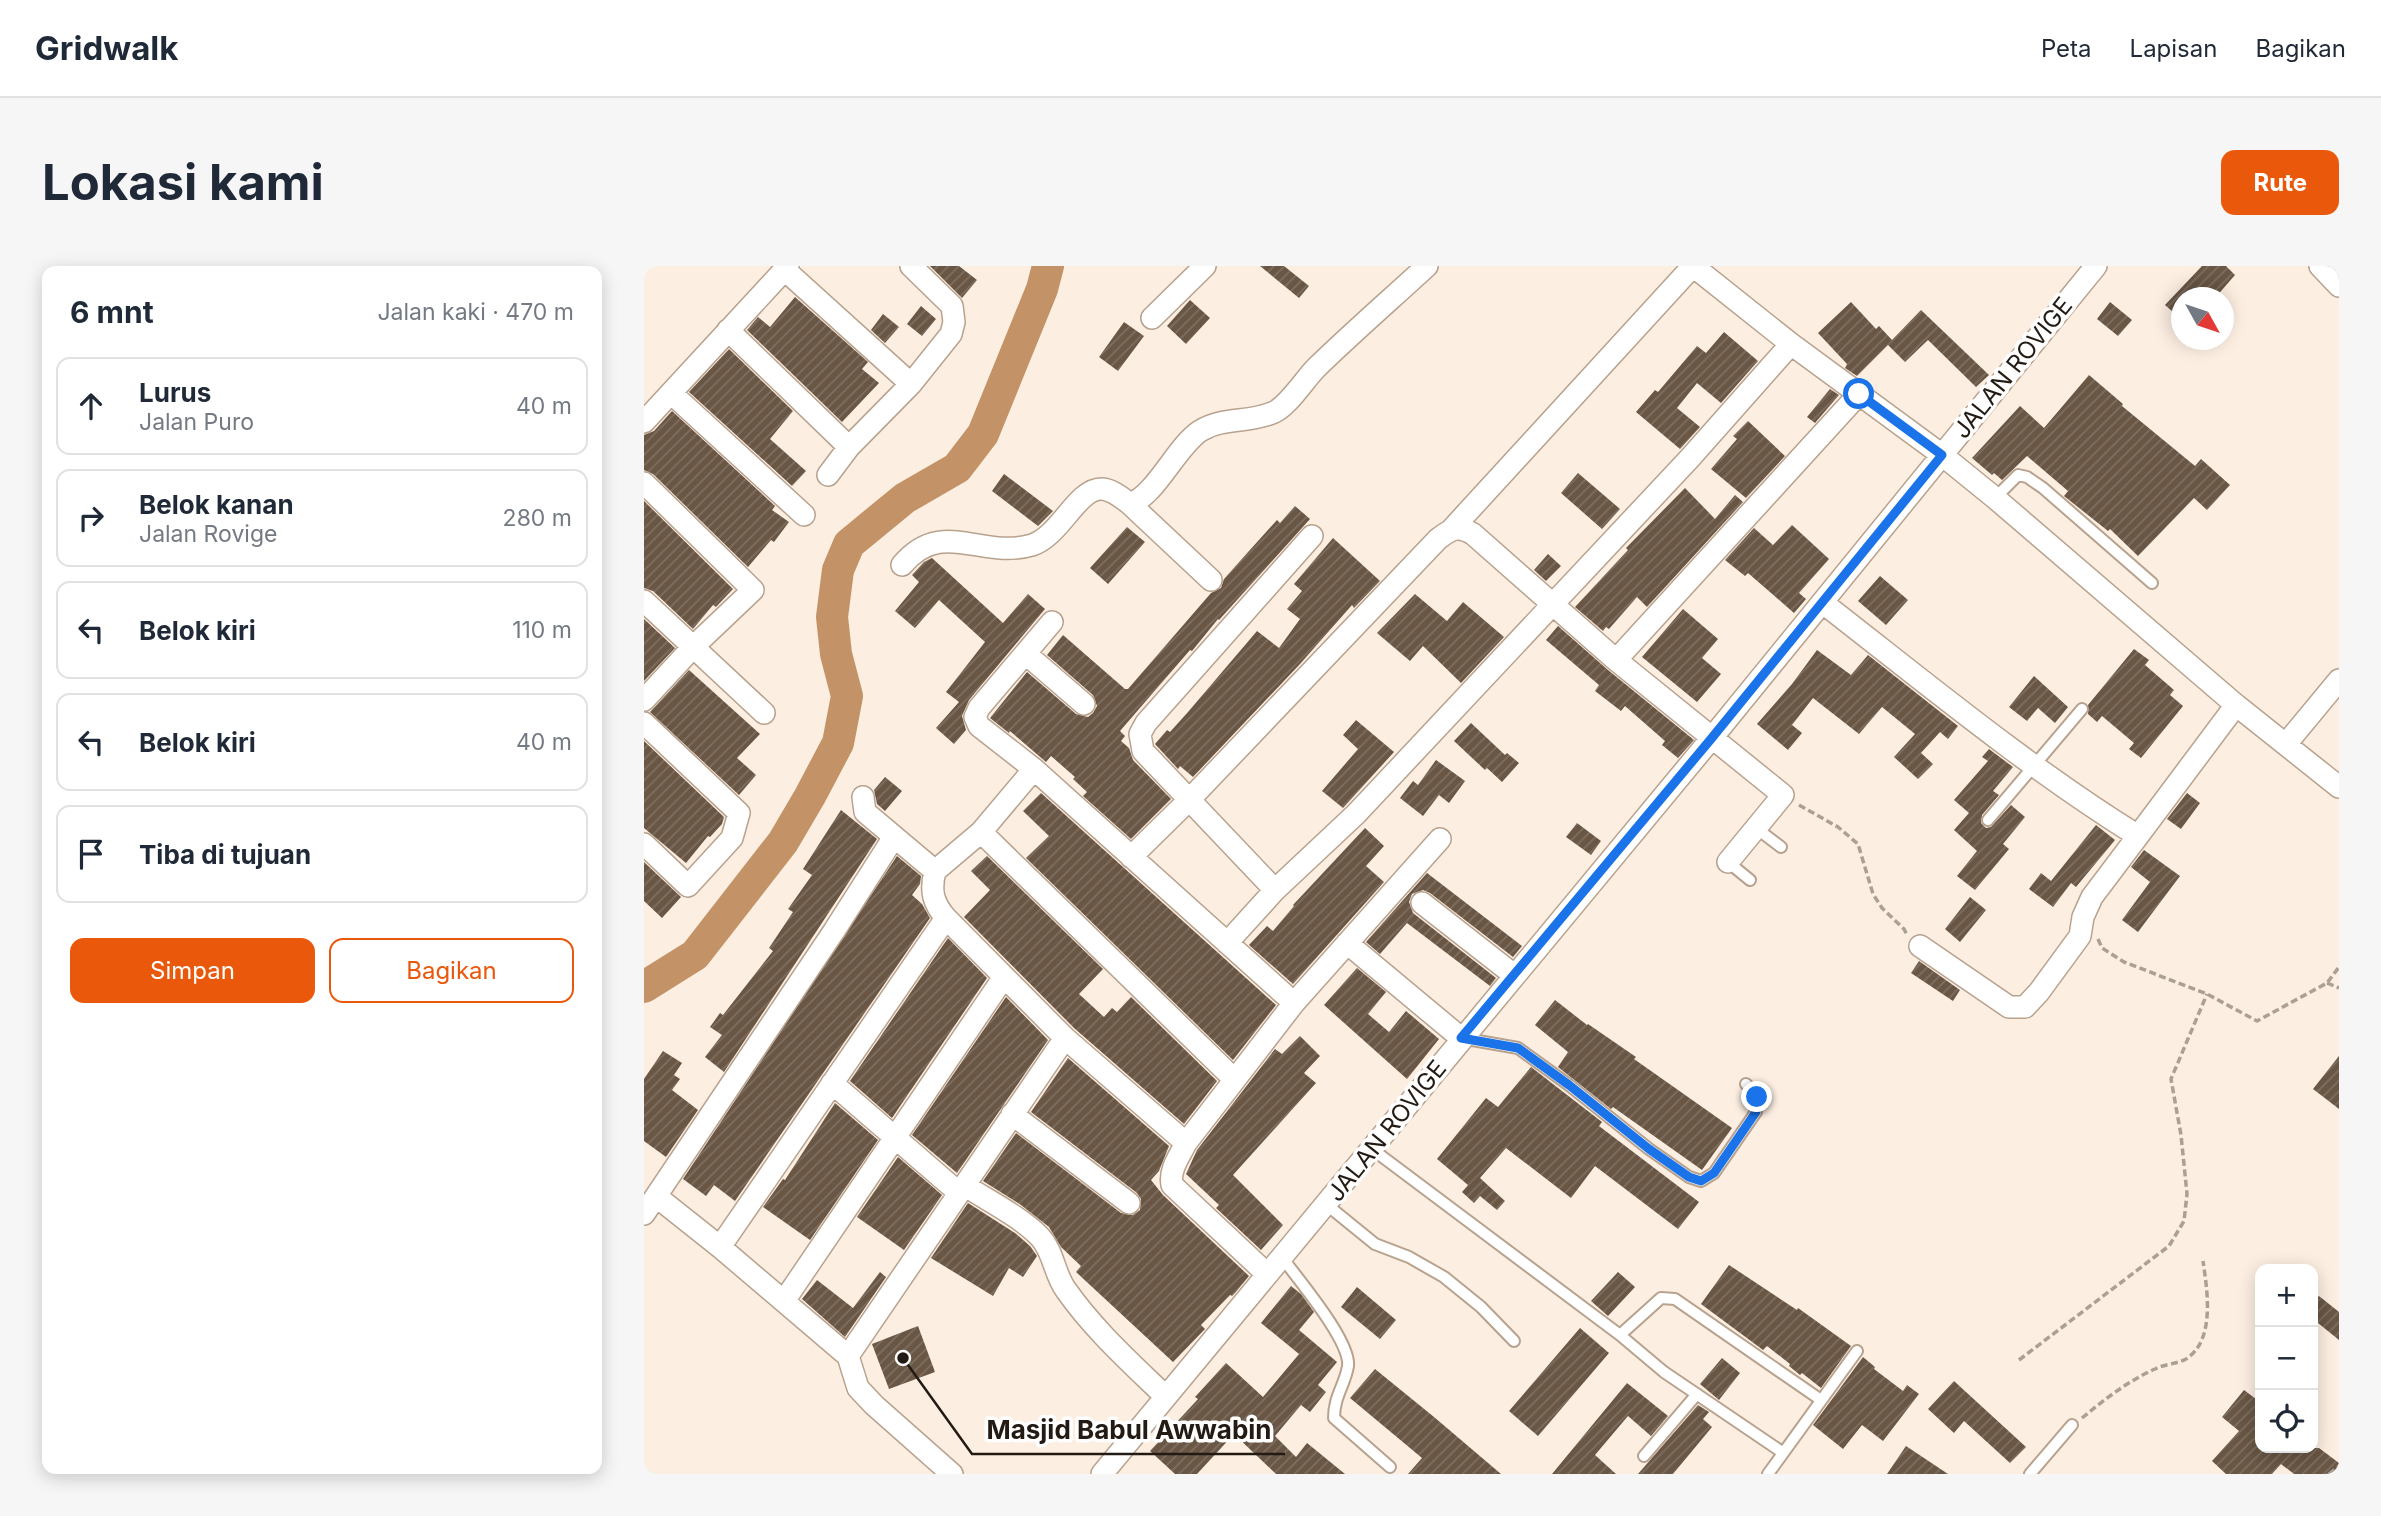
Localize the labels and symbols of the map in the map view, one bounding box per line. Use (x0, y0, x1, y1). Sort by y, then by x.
north arrow (2171, 287, 2234, 350)
street label: JALAN ROVIGE (1947, 291, 2078, 444)
route start (1843, 378, 1874, 409)
street label: JALAN ROVIGE (1321, 1054, 1452, 1207)
route end (1741, 1081, 1772, 1112)
callout: Masjid Babul Awwabin (972, 1407, 1285, 1454)
text: Masjid Babul Awwabin (986, 1414, 1272, 1445)

